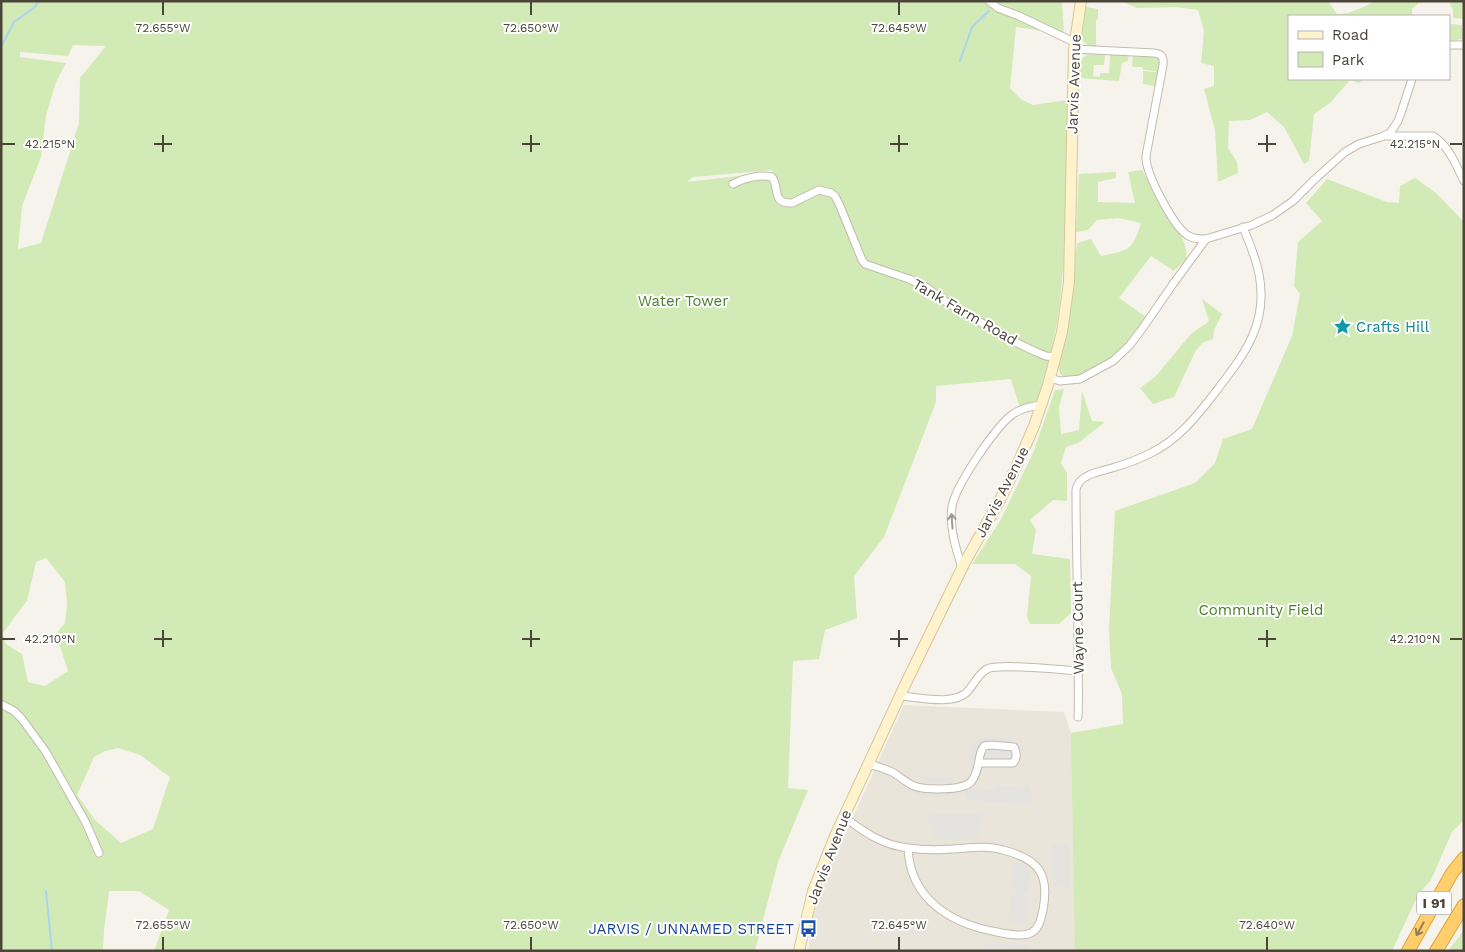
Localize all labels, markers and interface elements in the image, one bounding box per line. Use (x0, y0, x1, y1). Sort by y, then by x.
legend (1288, 15, 1450, 80)
text: 72.655°W (135, 21, 191, 35)
text: 72.650°W (503, 21, 559, 35)
text: 72.645°W (871, 21, 927, 35)
text: Road (1332, 26, 1369, 44)
street label: Jarvis Avenue (1063, 34, 1085, 134)
text: Park (1332, 51, 1365, 69)
text: 42.215°N (25, 137, 75, 151)
text: 42.215°N (1390, 137, 1440, 151)
street label: Tank Farm Road (910, 275, 1020, 349)
park label: Water Tower (638, 292, 728, 310)
place icon: Crafts Hill (1332, 317, 1352, 337)
place label: Crafts Hill (1356, 318, 1430, 336)
street label: Jarvis Avenue (971, 443, 1033, 541)
one-way arrow (948, 513, 957, 529)
street label: Wayne Court (1068, 581, 1088, 675)
park label: Community Field (1199, 601, 1323, 619)
text: 42.210°N (25, 632, 76, 646)
text: 42.210°N (1390, 632, 1441, 646)
street label: Jarvis Avenue (803, 807, 855, 907)
road number: I 91 (1416, 891, 1452, 914)
text: 72.655°W (135, 918, 191, 932)
text: 72.650°W (503, 918, 559, 932)
text: 72.645°W (871, 918, 927, 932)
text: 72.640°W (1239, 918, 1295, 932)
bus stop icon: JARVIS / UNNAMED STREET (798, 919, 818, 939)
place label: JARVIS / UNNAMED STREET (588, 920, 794, 938)
one-way arrow (1415, 921, 1424, 936)

